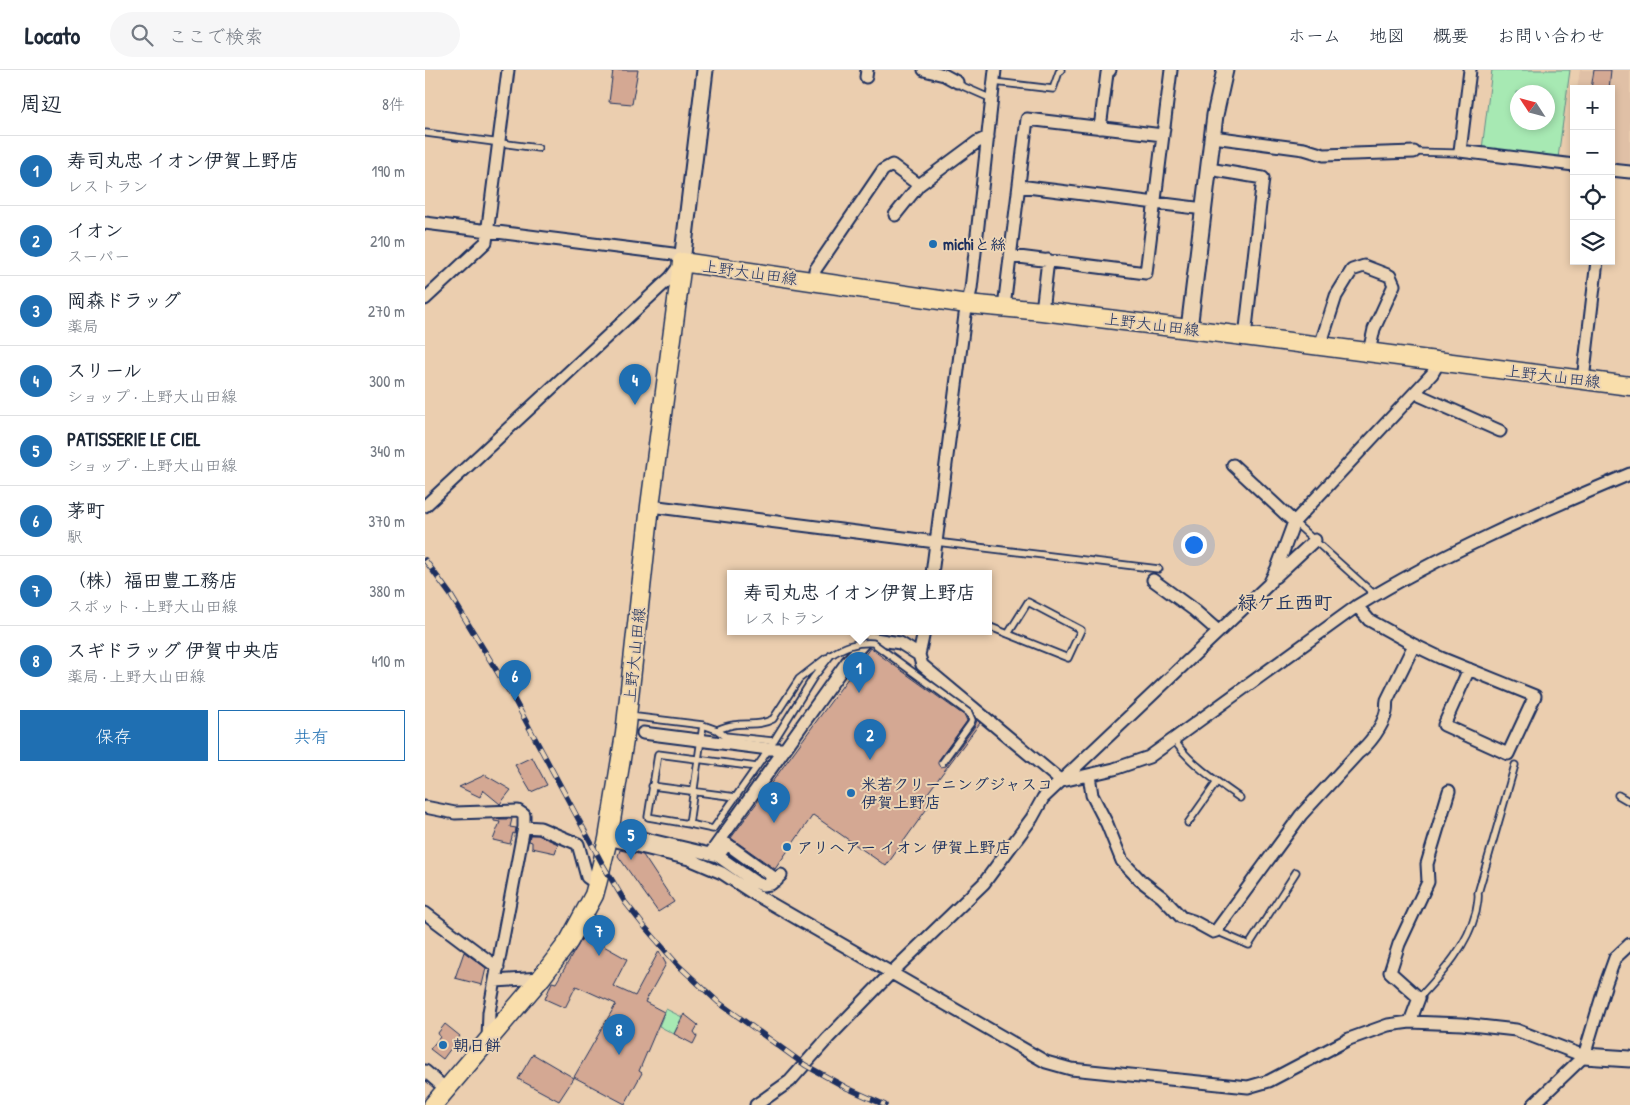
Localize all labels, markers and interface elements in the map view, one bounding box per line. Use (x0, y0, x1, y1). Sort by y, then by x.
search box (110, 12, 460, 57)
text: Locato (25, 19, 80, 51)
icon: search (128, 21, 156, 49)
text: ここで検索 (168, 23, 263, 49)
text: ホーム (1288, 23, 1341, 48)
text: 地図 (1369, 23, 1405, 48)
text: 概要 (1433, 23, 1469, 48)
text: お問い合わせ (1497, 23, 1605, 48)
north arrow (1510, 85, 1555, 130)
map controls (1570, 85, 1615, 265)
button: + (1570, 85, 1615, 130)
text: 周辺 (20, 89, 62, 118)
text: 8件 (382, 93, 405, 115)
button: − (1570, 130, 1615, 175)
text: 寿司丸忠 イオン伊賀上野店 (67, 147, 299, 173)
text: 1 (33, 160, 39, 182)
text: 190 m (372, 160, 405, 182)
text: レストラン (67, 175, 148, 197)
button: locate (1570, 175, 1615, 220)
text: イオン (67, 217, 124, 243)
button: layers (1570, 220, 1615, 265)
text: 2 (32, 230, 40, 252)
text: 210 m (370, 230, 405, 252)
place label: michiと絲 (943, 233, 1006, 255)
marker: michiと絲 (927, 238, 939, 250)
text: スーパー (67, 245, 130, 267)
street label: 上野大山田線 (701, 254, 799, 290)
text: 岡森ドラッグ (67, 287, 181, 313)
text: 3 (32, 300, 40, 322)
text: 270 m (368, 300, 405, 322)
street label: 上野大山田線 (1103, 307, 1201, 341)
text: 薬局 (67, 315, 99, 337)
text: スリール (67, 357, 142, 383)
street label: 上野大山田線 (1504, 359, 1602, 393)
pin: 4 (619, 364, 651, 405)
text: 4 (33, 370, 39, 392)
text: 300 m (369, 370, 405, 392)
text: ショップ · 上野大山田線 (67, 385, 237, 407)
text: PATISSERIE LE CIEL (67, 426, 201, 452)
text: 5 (33, 440, 39, 462)
text: 340 m (370, 440, 405, 462)
text: ショップ · 上野大山田線 (67, 454, 237, 476)
text: 茅町 (67, 497, 105, 523)
text: 6 (33, 510, 39, 532)
text: 370 m (368, 510, 405, 532)
text: 駅 (67, 525, 83, 547)
your location (1181, 532, 1207, 558)
text: （株）福田豊工務店 (67, 567, 238, 593)
popup (727, 570, 992, 635)
text: 寿司丸忠 イオン伊賀上野店 (744, 579, 976, 605)
text: 7 (32, 580, 40, 602)
text: 380 m (369, 580, 405, 602)
district label: 緑ケ丘西町 (1237, 589, 1333, 615)
text: スポット · 上野大山田線 (67, 595, 238, 617)
street label: 上野大山田線 (618, 606, 650, 704)
text: レストラン (744, 607, 825, 629)
text: スギドラッグ 伊賀中央店 (67, 637, 280, 663)
text: 8 (33, 650, 39, 672)
text: 410 m (371, 650, 405, 672)
pin: 1 (843, 652, 875, 693)
pin: 6 (499, 660, 531, 701)
text: 薬局 · 上野大山田線 (67, 665, 206, 687)
button: 保存 (20, 710, 208, 761)
button: 共有 (218, 710, 405, 761)
pin: 2 (854, 719, 886, 760)
place label: 米若クリーニングジャスコ 伊賀上野店 (861, 773, 1053, 813)
pin: 3 (758, 782, 790, 823)
marker: 米若クリーニングジャスコ 伊賀上野店 (845, 787, 857, 799)
pin: 5 (615, 819, 647, 860)
place label: アリヘアー イオン 伊賀上野店 (797, 836, 1011, 858)
marker: アリヘアー イオン 伊賀上野店 (781, 841, 793, 853)
pin: 7 (583, 915, 615, 956)
pin: 8 (603, 1014, 635, 1055)
place label: 朝日餅 (453, 1034, 501, 1056)
marker: 朝日餅 (437, 1039, 449, 1051)

